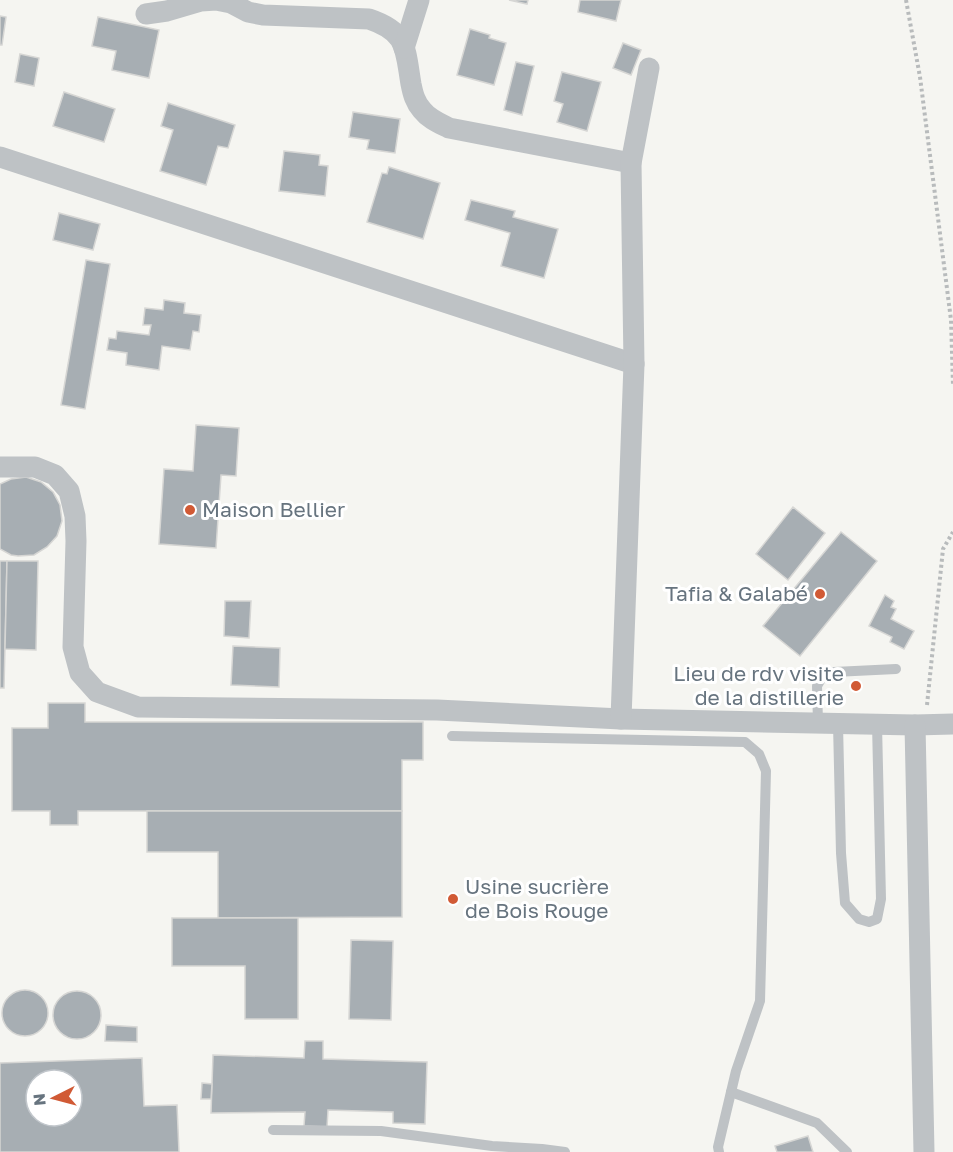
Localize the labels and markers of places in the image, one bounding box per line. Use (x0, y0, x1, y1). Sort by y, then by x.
place label: Maison Bellier (202, 496, 345, 522)
marker: Maison Bellier (183, 503, 197, 517)
place label: Tafia & Galabé (665, 580, 808, 606)
marker: Tafia & Galabé (813, 587, 827, 601)
place label: Lieu de rdv visite de la distillerie (673, 660, 844, 710)
marker: Lieu de rdv visite de la distillerie (849, 679, 863, 693)
place label: Usine sucrière de Bois Rouge (465, 873, 609, 923)
marker: Usine sucrière de Bois Rouge (446, 892, 460, 906)

